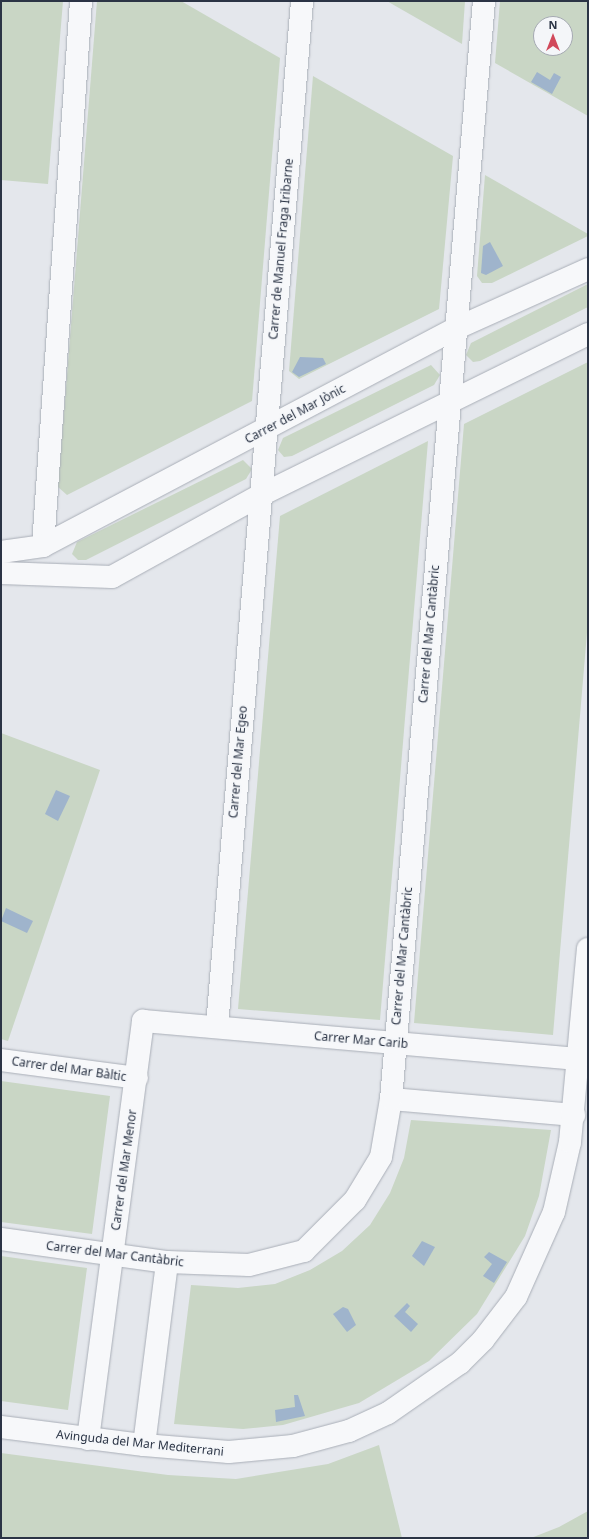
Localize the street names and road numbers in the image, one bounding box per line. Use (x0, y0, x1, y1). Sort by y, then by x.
street label: Carrer de Manuel Fraga Iribarne (266, 158, 296, 340)
street label: Carrer del Mar Jònic (242, 381, 348, 447)
street label: Carrer del Mar Cantàbric (416, 564, 442, 704)
street label: Carrer del Mar Egeo (226, 705, 250, 819)
street label: Carrer del Mar Cantàbric (389, 886, 415, 1026)
street label: Carrer Mar Carib (313, 1029, 409, 1051)
street label: Carrer del Mar Bàltic (11, 1054, 127, 1084)
street label: Carrer del Mar Menor (108, 1109, 140, 1231)
street label: Carrer del Mar Cantàbric (45, 1238, 185, 1270)
street label: Avinguda del Mar Mediterrani (55, 1427, 225, 1459)

